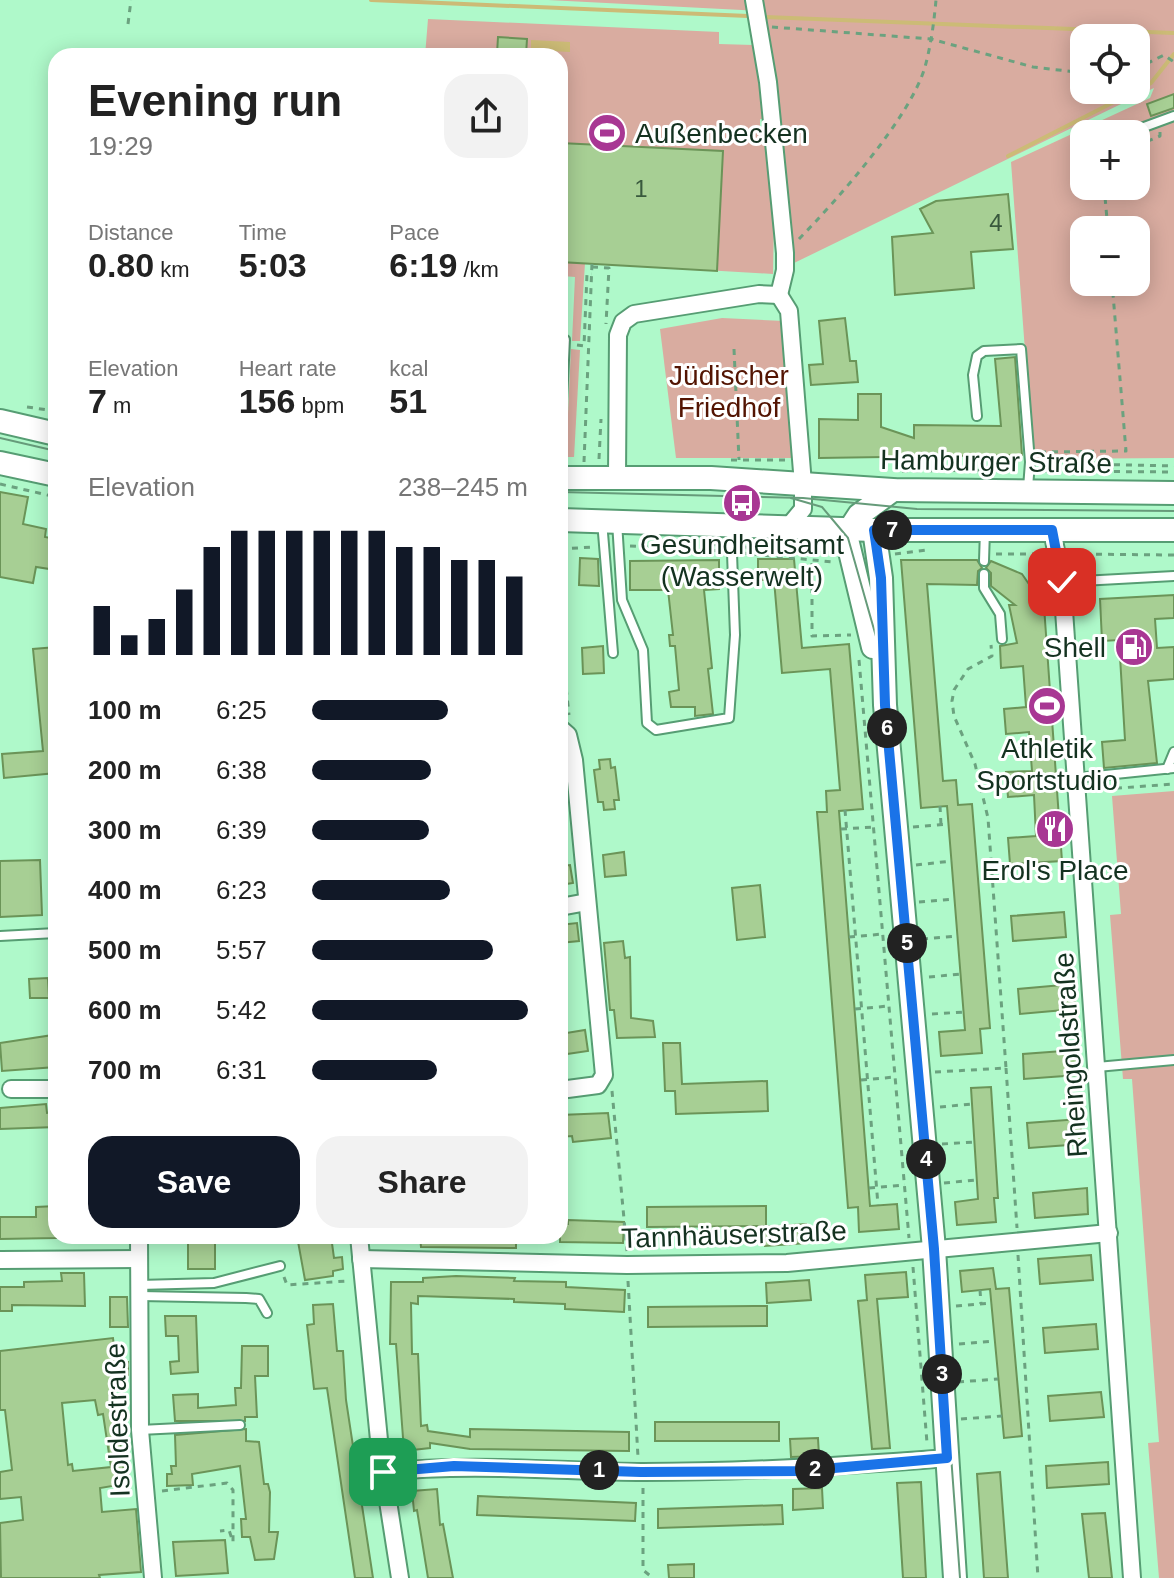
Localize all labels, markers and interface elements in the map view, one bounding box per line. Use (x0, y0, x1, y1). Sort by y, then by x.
map controls (1070, 24, 1150, 296)
button: locate (1070, 24, 1150, 104)
button: share (444, 74, 528, 158)
text: Evening run (88, 76, 342, 125)
sports icon: Außenbecken (586, 112, 628, 154)
place label: Außenbecken (635, 118, 808, 149)
button: + (1070, 120, 1150, 200)
text: 19:29 (88, 131, 153, 161)
house number: 1 (634, 175, 648, 202)
house number: 4 (989, 209, 1003, 236)
button: − (1070, 216, 1150, 296)
text: Distance (88, 220, 174, 245)
text: Time (239, 220, 287, 245)
text: Pace (389, 220, 439, 245)
text: 0.80 (88, 246, 154, 284)
text: 5:03 (239, 246, 307, 284)
text: 6:19 (389, 246, 457, 284)
text: km (154, 257, 190, 282)
text: /km (457, 257, 499, 282)
text: Elevation (88, 356, 179, 381)
text: Heart rate (239, 356, 336, 381)
text: kcal (389, 356, 428, 381)
park label: Jüdischer Friedhof (669, 360, 789, 423)
text: 7 (88, 382, 107, 420)
text: 156 (239, 382, 295, 420)
text: 51 (389, 382, 427, 420)
text: m (107, 393, 131, 418)
text: bpm (295, 393, 344, 418)
street label: Hamburger Straße (880, 444, 1112, 479)
text: Elevation (88, 472, 195, 502)
text: 238–245 m (398, 472, 528, 502)
bus stop icon: Gesundheitsamt (Wasserwelt) (721, 482, 763, 524)
pin: 7 (872, 510, 912, 550)
text: 7 (886, 517, 898, 542)
place label: Gesundheitsamt (Wasserwelt) (640, 529, 844, 592)
pin (1028, 548, 1096, 616)
icon: check (1040, 560, 1084, 604)
fuel station icon: Shell (1113, 626, 1155, 668)
place label: Shell (1044, 632, 1106, 663)
sports icon: Athletik Sportstudio (1026, 685, 1068, 727)
text: 100 m (88, 695, 162, 725)
text: 6:25 (216, 695, 267, 725)
pin: 6 (867, 708, 907, 748)
text: 6 (881, 715, 893, 740)
place label: Athletik Sportstudio (976, 733, 1118, 796)
text: 200 m (88, 755, 162, 785)
text: 6:38 (216, 755, 267, 785)
restaurant icon: Erol's Place (1034, 808, 1076, 850)
text: 300 m (88, 815, 162, 845)
text: 6:39 (216, 815, 267, 845)
place label: Erol's Place (982, 855, 1128, 886)
text: 400 m (88, 875, 162, 905)
text: 6:23 (216, 875, 267, 905)
pin: 5 (887, 923, 927, 963)
text: 5 (901, 930, 913, 955)
text: 500 m (88, 935, 162, 965)
text: 5:57 (216, 935, 267, 965)
street label: Rheingoldstraße (1048, 951, 1093, 1159)
text: 600 m (88, 995, 162, 1025)
text: 5:42 (216, 995, 267, 1025)
text: 700 m (88, 1055, 162, 1085)
text: 6:31 (216, 1055, 267, 1085)
button: Save (88, 1136, 300, 1228)
button: Share (316, 1136, 528, 1228)
pin: 4 (906, 1139, 946, 1179)
text: 4 (920, 1146, 932, 1171)
street label: Tannhäuserstraße (621, 1215, 847, 1254)
street label: Isoldestraße (99, 1342, 136, 1498)
pin: 3 (922, 1354, 962, 1394)
text: 3 (936, 1361, 948, 1386)
pin (349, 1438, 417, 1506)
pin: 2 (795, 1449, 835, 1489)
icon: arrive (361, 1450, 405, 1494)
pin: 1 (579, 1450, 619, 1490)
text: 2 (809, 1456, 821, 1481)
text: 1 (593, 1457, 605, 1482)

